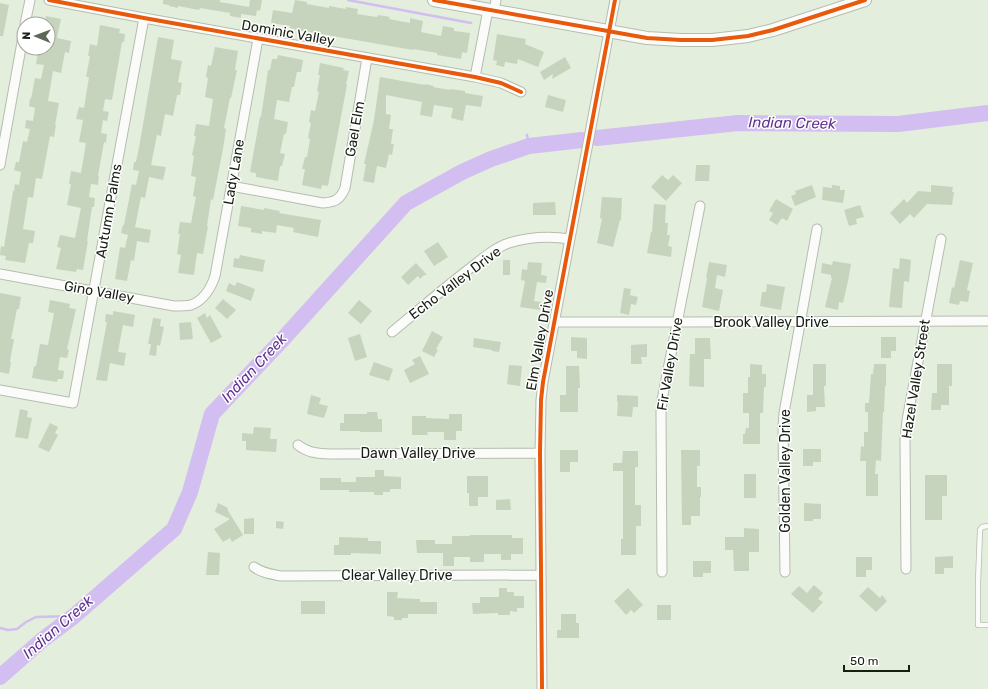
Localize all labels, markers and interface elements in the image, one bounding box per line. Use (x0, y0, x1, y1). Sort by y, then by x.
north arrow (16, 16, 56, 56)
street label: Dominic Valley (240, 16, 336, 50)
text: N (20, 32, 33, 40)
street label: Gael Elm (342, 100, 368, 158)
water label: Indian Creek (748, 113, 836, 133)
street label: Lady Lane (220, 138, 248, 206)
street label: Autumn Palms (92, 162, 126, 260)
street label: Echo Valley Drive (406, 243, 504, 323)
street label: Gino Valley (63, 277, 136, 307)
street label: Elm Valley Drive (523, 288, 557, 392)
street label: Brook Valley Drive (713, 314, 829, 331)
street label: Fir Valley Drive (653, 316, 687, 412)
street label: Hazel Valley Street (898, 318, 934, 440)
water label: Indian Creek (218, 330, 291, 406)
street label: Golden Valley Drive (777, 409, 794, 533)
street label: Dawn Valley Drive (360, 445, 476, 462)
street label: Clear Valley Drive (341, 567, 453, 584)
water label: Indian Creek (19, 591, 97, 662)
scale bar (844, 647, 909, 673)
text: 50 m (850, 654, 878, 668)

